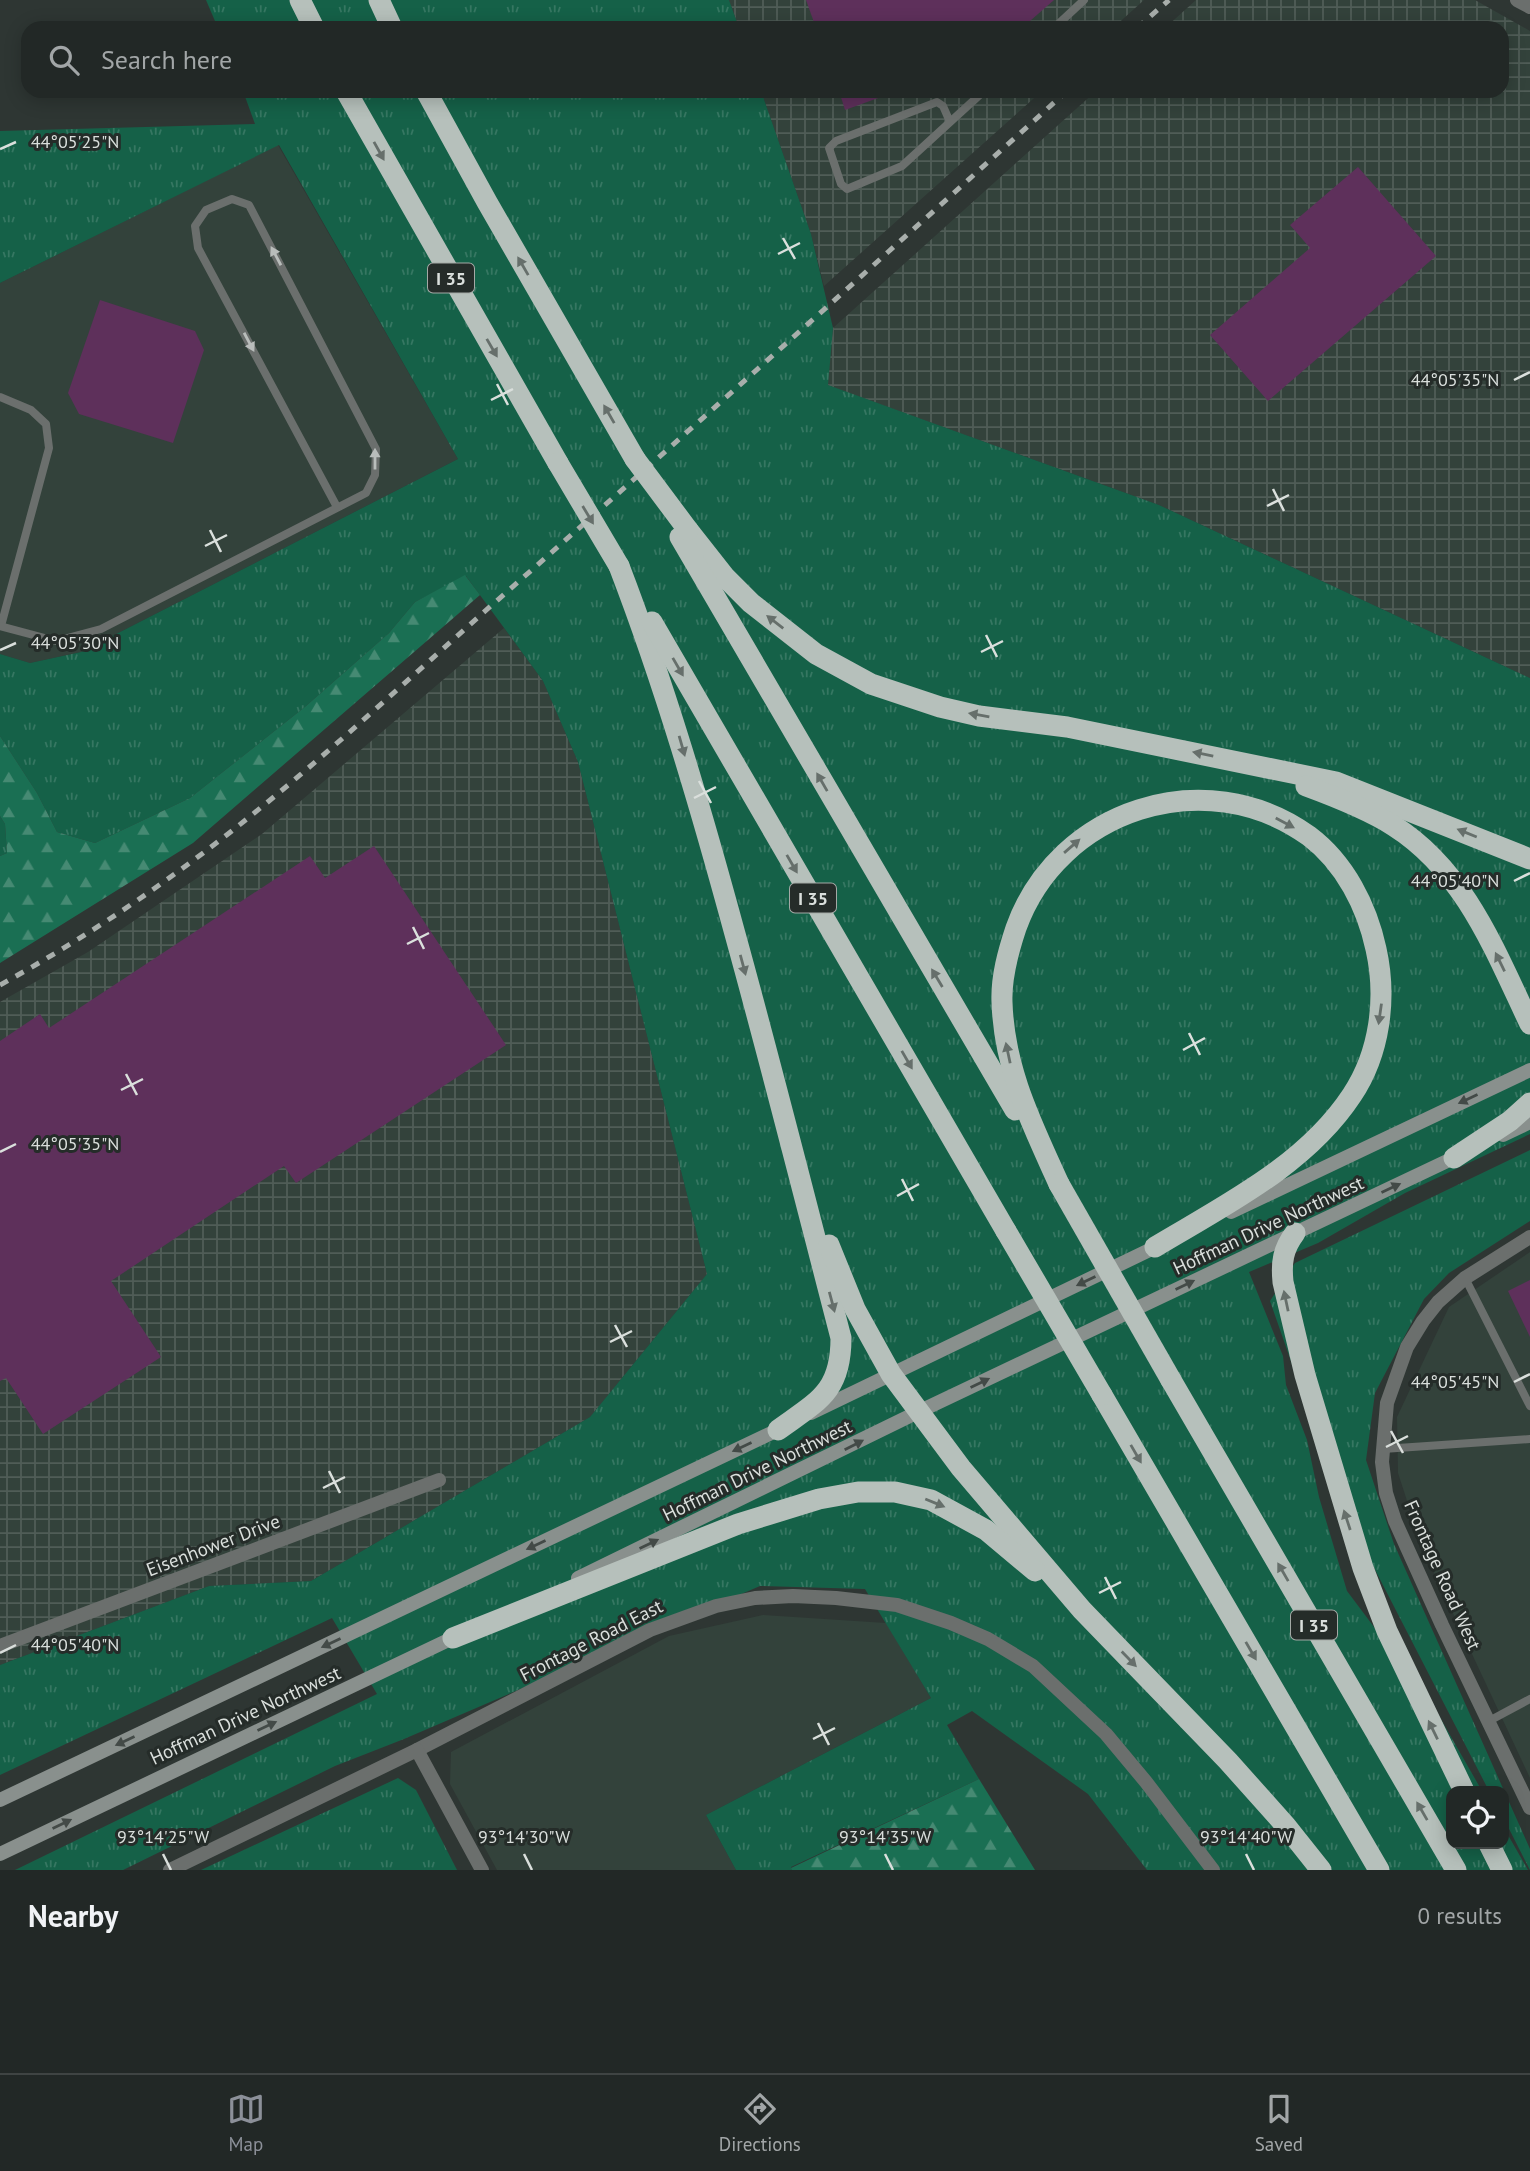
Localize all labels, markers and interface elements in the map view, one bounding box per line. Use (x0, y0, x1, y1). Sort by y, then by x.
search box (21, 21, 1509, 98)
icon: search (45, 41, 83, 79)
text: Search here (101, 43, 232, 76)
text: 44°05'25"N (31, 130, 119, 153)
one-way arrow (373, 141, 385, 160)
one-way arrow (270, 246, 281, 266)
one-way arrow (517, 257, 529, 276)
road number: I 35 (428, 264, 474, 292)
one-way arrow (242, 332, 254, 352)
one-way arrow (486, 339, 498, 358)
text: 44°05'35"N (1411, 368, 1499, 391)
one-way arrow (602, 404, 615, 423)
one-way arrow (369, 448, 381, 470)
one-way arrow (582, 505, 595, 524)
one-way arrow (766, 615, 783, 630)
text: 44°05'30"N (31, 631, 119, 654)
one-way arrow (672, 657, 684, 677)
one-way arrow (968, 709, 990, 720)
one-way arrow (677, 736, 687, 757)
one-way arrow (1192, 749, 1214, 760)
one-way arrow (816, 772, 828, 791)
one-way arrow (1275, 816, 1295, 828)
one-way arrow (1456, 827, 1477, 838)
one-way arrow (1064, 839, 1081, 855)
one-way arrow (786, 854, 799, 873)
text: 44°05'40"N (1411, 869, 1499, 892)
road number: I 35 (790, 884, 836, 912)
one-way arrow (1495, 952, 1506, 972)
one-way arrow (739, 955, 749, 976)
one-way arrow (931, 969, 943, 988)
one-way arrow (1374, 1003, 1385, 1025)
one-way arrow (1003, 1042, 1014, 1064)
one-way arrow (901, 1051, 913, 1070)
one-way arrow (1458, 1094, 1478, 1105)
text: 44°05'35"N (31, 1132, 119, 1155)
street label: Hoffman Drive Northwest (1169, 1170, 1368, 1280)
one-way arrow (1381, 1182, 1401, 1193)
one-way arrow (1075, 1275, 1096, 1286)
one-way arrow (1175, 1279, 1195, 1291)
one-way arrow (1281, 1290, 1292, 1312)
one-way arrow (827, 1292, 838, 1314)
text: 44°05'45"N (1411, 1370, 1499, 1393)
one-way arrow (970, 1377, 990, 1389)
street label: Hoffman Drive Northwest (658, 1413, 856, 1526)
one-way arrow (844, 1439, 864, 1450)
one-way arrow (731, 1442, 752, 1453)
one-way arrow (1130, 1445, 1142, 1464)
street label: Frontage Road West (1399, 1496, 1487, 1654)
one-way arrow (924, 1497, 945, 1508)
street label: Eisenhower Drive (143, 1508, 283, 1582)
one-way arrow (1341, 1509, 1352, 1530)
one-way arrow (639, 1538, 659, 1549)
one-way arrow (526, 1539, 546, 1551)
one-way arrow (1277, 1562, 1289, 1582)
street label: Frontage Road East (516, 1593, 667, 1686)
road number: I 35 (1291, 1610, 1337, 1640)
text: 44°05'40"N (31, 1633, 119, 1656)
one-way arrow (321, 1637, 341, 1649)
one-way arrow (1245, 1641, 1257, 1660)
one-way arrow (1121, 1651, 1138, 1668)
street label: Hoffman Drive Northwest (146, 1660, 345, 1770)
one-way arrow (1428, 1720, 1439, 1740)
one-way arrow (257, 1721, 277, 1732)
one-way arrow (115, 1735, 135, 1746)
map controls (1446, 1786, 1509, 1849)
button: locate (1446, 1786, 1509, 1849)
one-way arrow (1416, 1801, 1428, 1821)
one-way arrow (52, 1819, 72, 1830)
text: 93°14'25"W (117, 1825, 209, 1848)
text: 93°14'30"W (478, 1825, 570, 1848)
text: 93°14'35"W (839, 1825, 931, 1848)
text: 93°14'40"W (1200, 1825, 1292, 1848)
text: Nearby (28, 1896, 118, 1935)
text: 0 results (1418, 1901, 1502, 1930)
tab: Map (227, 2090, 265, 2156)
tab: Directions (719, 2090, 801, 2156)
tab: Saved (1255, 2090, 1303, 2156)

